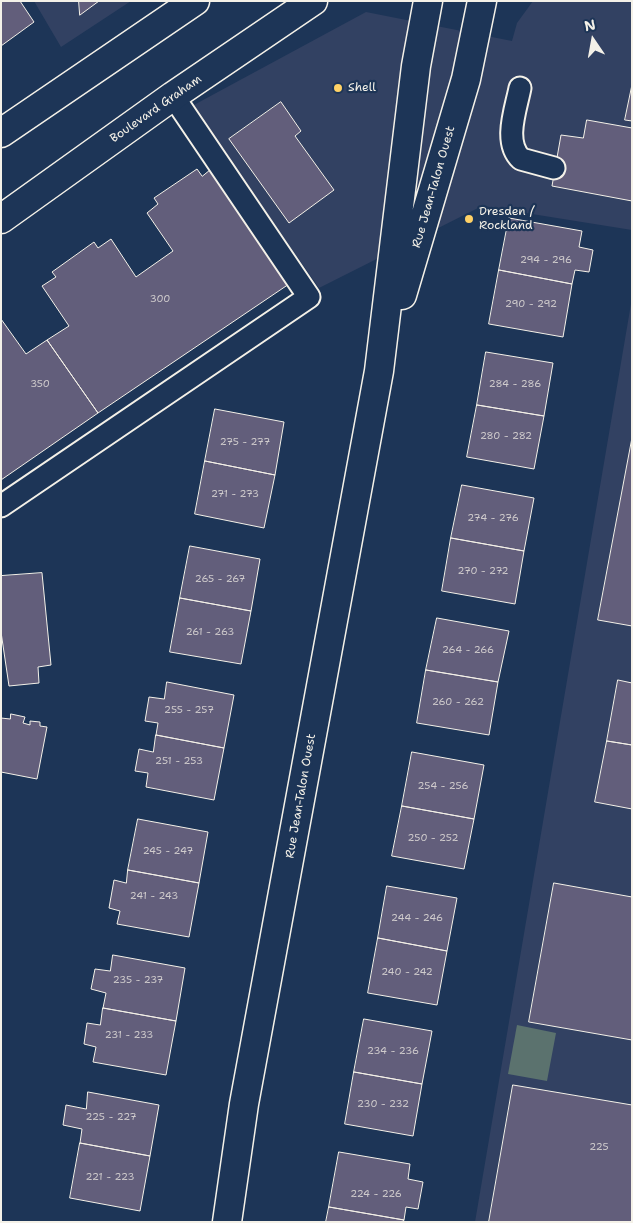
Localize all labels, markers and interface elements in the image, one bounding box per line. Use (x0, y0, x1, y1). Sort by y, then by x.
north arrow (568, 15, 618, 65)
text: N (583, 15, 597, 35)
street label: Boulevard Graham (108, 72, 204, 146)
place label: Shell (348, 81, 376, 95)
marker: Shell (332, 82, 344, 94)
street label: Rue Jean-Talon Ouest (410, 124, 458, 250)
place label: Dresden / Rockland (479, 205, 534, 233)
marker: Dresden / Rockland (463, 213, 475, 225)
house number: 294 - 296 (520, 254, 572, 266)
house number: 300 (150, 293, 170, 305)
house number: 290 - 292 (505, 298, 557, 310)
house number: 350 (30, 378, 50, 390)
house number: 284 - 286 (489, 378, 541, 390)
house number: 280 - 282 (480, 430, 532, 442)
house number: 275 - 277 (220, 436, 270, 448)
house number: 271 - 273 (211, 488, 259, 500)
house number: 274 - 276 (467, 512, 519, 524)
house number: 270 - 272 (457, 565, 509, 577)
house number: 265 - 267 (195, 573, 245, 585)
house number: 261 - 263 (186, 626, 234, 638)
house number: 264 - 266 (442, 644, 494, 656)
house number: 260 - 262 (432, 696, 484, 708)
house number: 255 - 257 (164, 704, 214, 716)
street label: Rue Jean-Talon Ouest (283, 733, 319, 859)
house number: 251 - 253 (155, 755, 203, 767)
house number: 254 - 256 (417, 780, 469, 792)
house number: 250 - 252 (408, 832, 458, 844)
house number: 245 - 247 (143, 845, 193, 857)
house number: 241 - 243 (130, 890, 178, 902)
house number: 244 - 246 (391, 912, 443, 924)
house number: 240 - 242 (381, 966, 433, 978)
house number: 235 - 237 (113, 974, 163, 986)
house number: 231 - 233 (105, 1029, 153, 1041)
house number: 234 - 236 (367, 1045, 419, 1057)
house number: 230 - 232 (357, 1098, 409, 1110)
house number: 225 - 227 (86, 1111, 136, 1123)
house number: 225 (589, 1141, 609, 1153)
house number: 221 - 223 (86, 1171, 134, 1183)
house number: 224 - 226 (350, 1188, 402, 1200)

